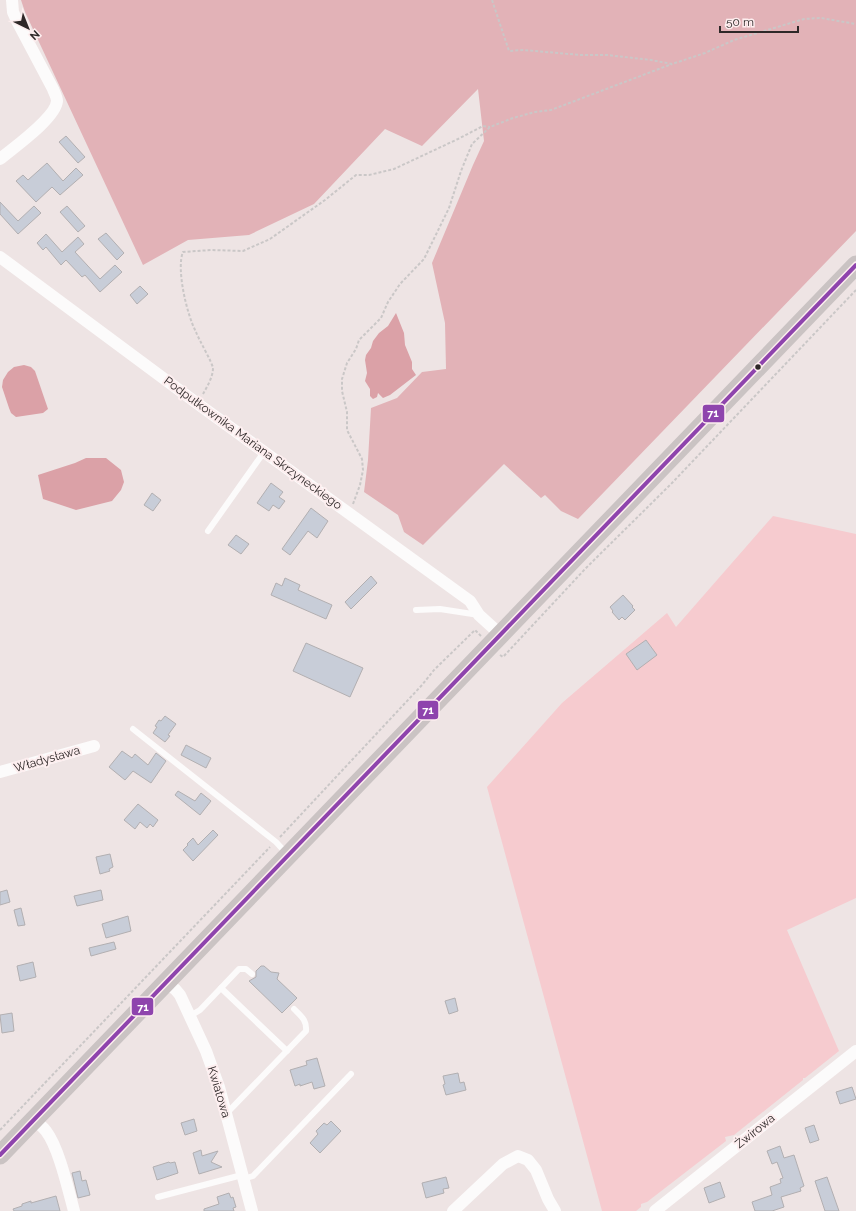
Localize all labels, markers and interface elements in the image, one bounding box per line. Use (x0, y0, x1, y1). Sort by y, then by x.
north arrow (8, 8, 48, 48)
scale bar (720, 8, 798, 34)
text: 50 m (726, 15, 754, 29)
text: N (27, 27, 42, 43)
unlabelled marker (753, 362, 763, 372)
street label: Podpułkownika Mariana Skrzyneckiego (161, 374, 345, 512)
line badge: 71 (702, 404, 725, 423)
text: 71 (707, 407, 719, 420)
line badge: 71 (417, 700, 439, 720)
text: 71 (422, 704, 434, 717)
street label: Władysława (12, 743, 82, 775)
line badge: 71 (131, 997, 154, 1016)
text: 71 (137, 1001, 149, 1014)
street label: Kwiatowa (205, 1065, 233, 1119)
street label: Żwirowa (732, 1111, 778, 1151)

